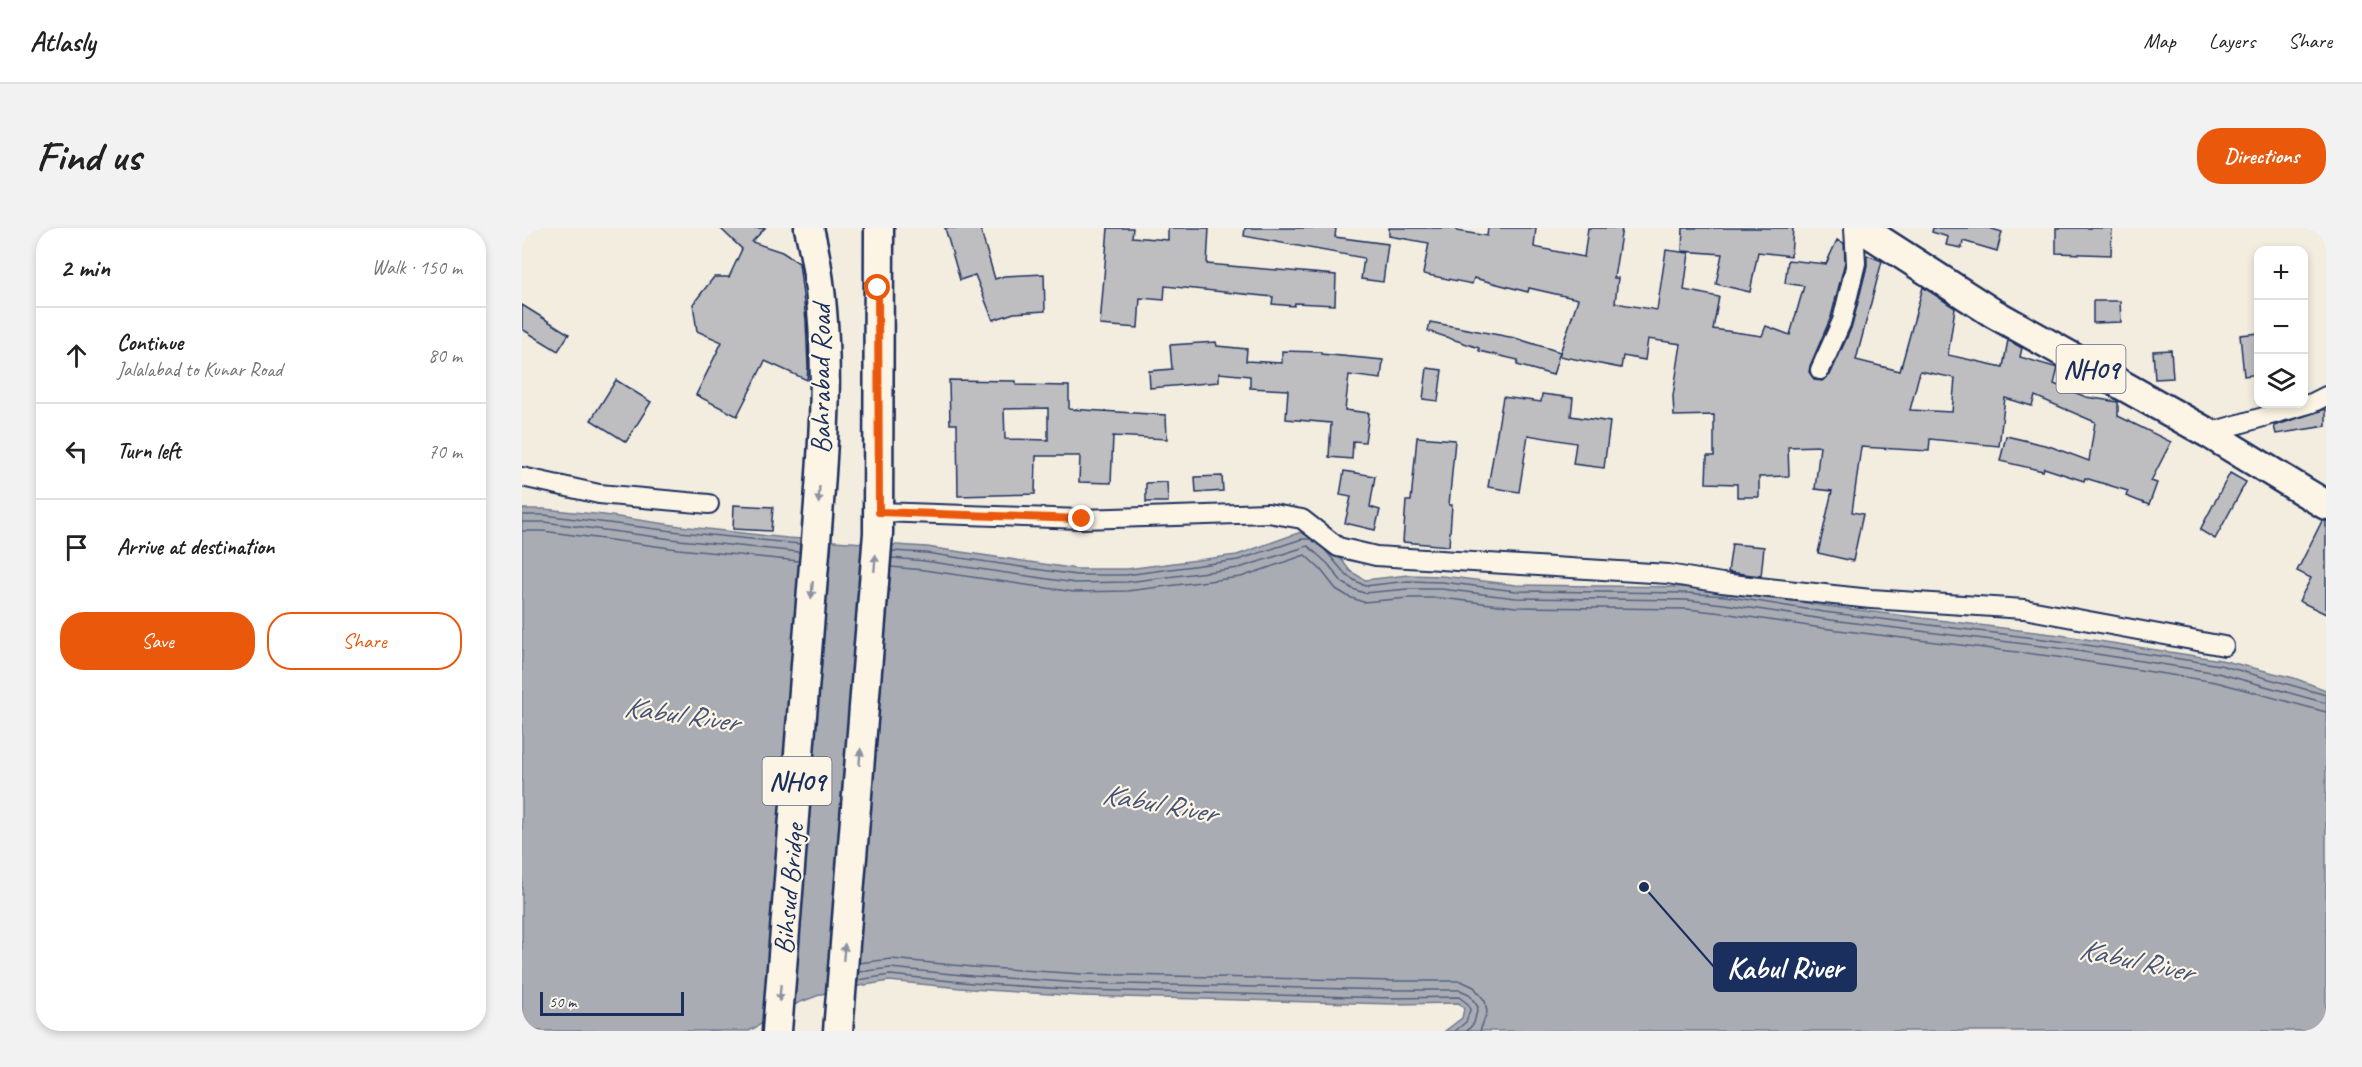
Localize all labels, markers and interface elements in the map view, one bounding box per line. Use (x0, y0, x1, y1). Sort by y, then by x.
text: Atlasly (30, 24, 95, 59)
text: Map (2143, 28, 2176, 54)
text: Layers (2209, 28, 2255, 54)
text: Share (2288, 28, 2332, 54)
button: Directions (2197, 128, 2326, 184)
text: Find us (36, 130, 141, 183)
map controls (2254, 246, 2308, 408)
button: + (2254, 246, 2308, 300)
text: 2 min (60, 251, 110, 284)
text: Walk · 150 m (372, 255, 462, 280)
route start (864, 274, 890, 300)
street label: Bahrabad Road (803, 300, 838, 454)
button: − (2254, 300, 2308, 354)
text: Continue (117, 329, 183, 357)
icon: ahead (60, 339, 93, 372)
text: 80 m (428, 343, 462, 368)
road number: NH09 (2056, 345, 2126, 393)
button: layers (2254, 354, 2308, 408)
text: Jalalabad to Kunar Road (117, 357, 282, 382)
icon: left (60, 435, 93, 468)
text: Turn left (117, 437, 181, 465)
text: 70 m (428, 439, 462, 464)
one-way arrow (814, 486, 824, 505)
route end (1068, 505, 1094, 531)
icon: arrive (60, 531, 93, 564)
text: Arrive at destination (117, 533, 274, 561)
one-way arrow (870, 553, 880, 572)
one-way arrow (807, 580, 817, 599)
button: Save (60, 612, 255, 670)
button: Share (267, 612, 462, 670)
water label: Kabul River (622, 687, 745, 741)
one-way arrow (855, 748, 864, 767)
road number: NH09 (762, 757, 832, 805)
water label: Kabul River (1099, 774, 1224, 833)
street label: Bihsud Bridge (765, 821, 812, 956)
water label: Kabul River (2076, 930, 2201, 992)
one-way arrow (839, 942, 849, 961)
callout: Kabul River (1714, 943, 1856, 991)
text: Kabul River (1727, 949, 1846, 987)
one-way arrow (775, 984, 785, 1003)
scale bar (540, 989, 684, 1016)
text: 50 m (549, 992, 576, 1012)

